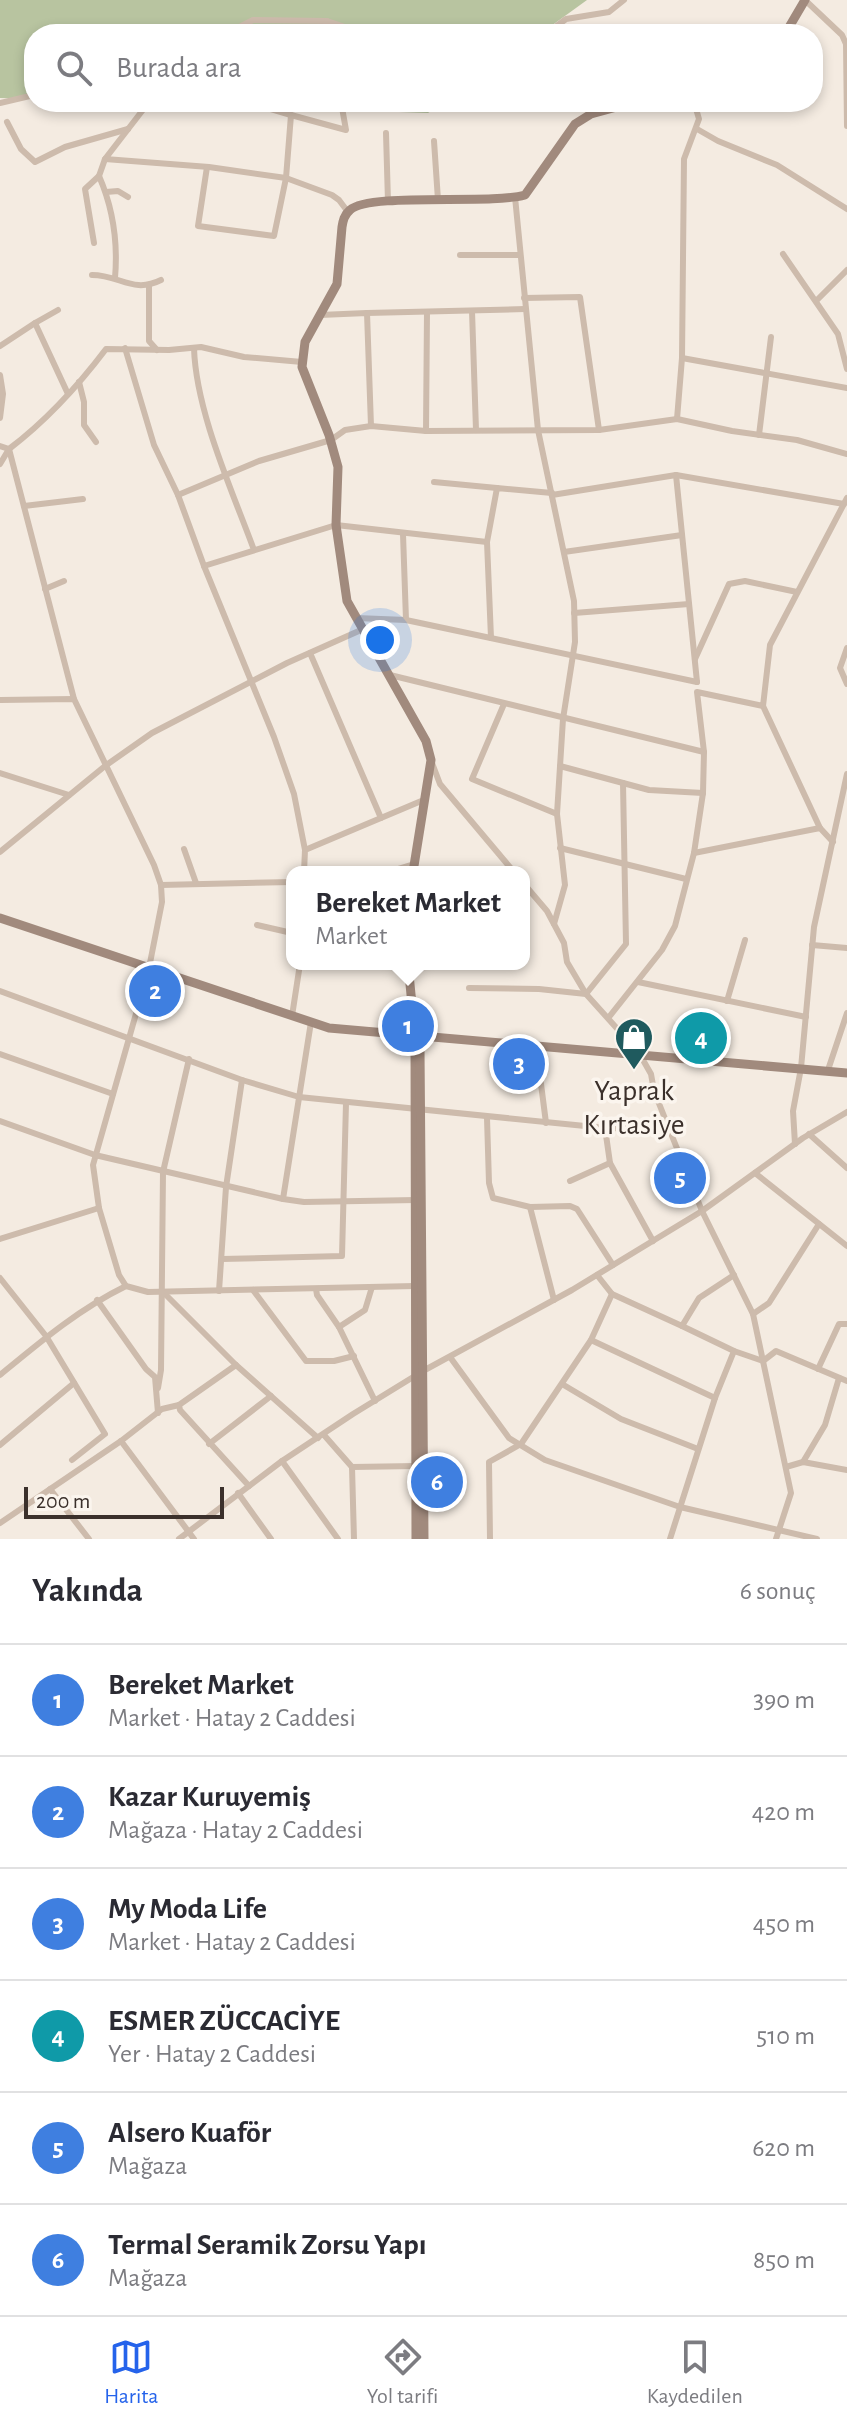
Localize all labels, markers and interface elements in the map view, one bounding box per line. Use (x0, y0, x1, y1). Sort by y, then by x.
search box (24, 24, 823, 112)
icon: search (52, 46, 96, 90)
text: Burada ara (116, 53, 242, 83)
your location (360, 620, 400, 660)
popup (286, 866, 530, 970)
text: Bereket Market (315, 888, 501, 918)
text: Market (315, 923, 387, 949)
pin: 2 (129, 961, 181, 1021)
pin: 1 (382, 996, 434, 1056)
pin: 4 (675, 1008, 727, 1068)
shop icon: Yaprak Kırtasiye (613, 1016, 655, 1071)
pin: 3 (493, 1034, 545, 1094)
place label: Yaprak Kırtasiye (583, 1076, 685, 1140)
pin: 5 (654, 1148, 706, 1208)
pin: 6 (411, 1452, 463, 1512)
scale bar (24, 1483, 224, 1519)
text: 200 m (36, 1490, 90, 1512)
text: Yakında (32, 1574, 143, 1608)
text: 6 sonuç (740, 1578, 815, 1604)
text: Bereket Market (108, 1670, 294, 1700)
text: 1 (53, 1687, 63, 1713)
text: 390 m (753, 1687, 815, 1713)
text: Market · Hatay 2 Caddesi (108, 1705, 356, 1731)
text: Kazar Kuruyemiş (108, 1782, 311, 1812)
text: 2 (52, 1799, 64, 1825)
text: 420 m (752, 1799, 815, 1825)
text: Mağaza · Hatay 2 Caddesi (108, 1817, 363, 1843)
text: My Moda Life (108, 1894, 267, 1924)
text: 3 (52, 1911, 64, 1937)
text: 450 m (753, 1911, 815, 1937)
text: Market · Hatay 2 Caddesi (108, 1929, 356, 1955)
text: ESMER ZÜCCACİYE (108, 2006, 340, 2036)
text: 4 (51, 2023, 65, 2049)
text: 510 m (756, 2023, 815, 2049)
text: Yer · Hatay 2 Caddesi (108, 2041, 316, 2067)
text: Alsero Kuaför (108, 2118, 271, 2148)
text: 5 (52, 2135, 64, 2161)
text: 620 m (752, 2135, 815, 2161)
text: Mağaza (108, 2153, 187, 2179)
text: Termal Seramik Zorsu Yapı (108, 2230, 427, 2260)
text: 6 (52, 2247, 64, 2273)
text: 850 m (753, 2247, 815, 2273)
text: Mağaza (108, 2265, 187, 2291)
tab: Harita (104, 2335, 158, 2409)
tab: Yol tarifi (367, 2335, 438, 2409)
tab: Kaydedilen (647, 2335, 743, 2409)

